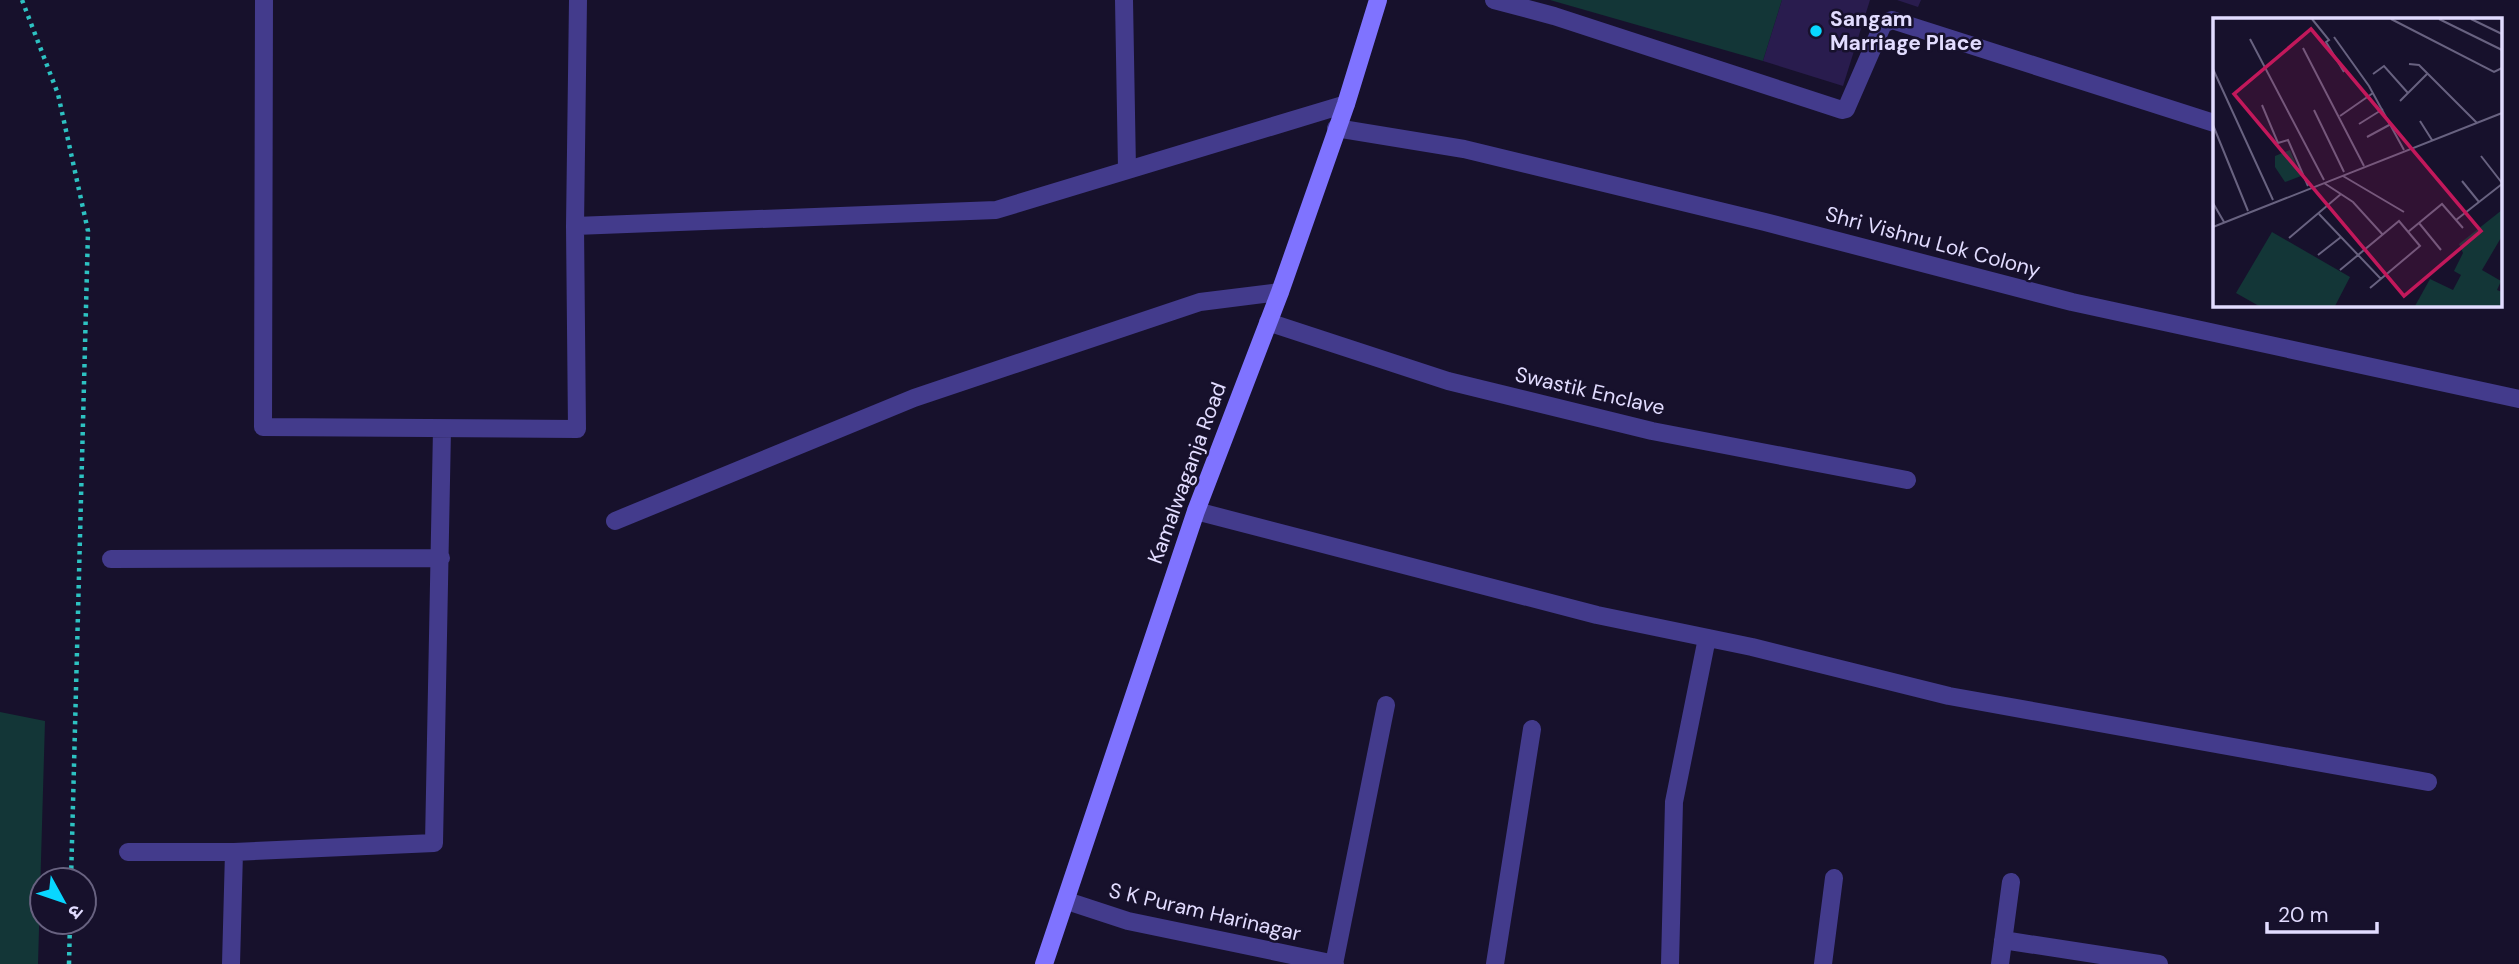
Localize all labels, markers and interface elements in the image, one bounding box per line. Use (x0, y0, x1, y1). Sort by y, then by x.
place label: Sangam Marriage Place (1830, 5, 1982, 57)
inset map (2213, 18, 2502, 306)
marker: Sangam Marriage Place (1808, 23, 1824, 39)
street label: Shri Vishnu Lok Colony (1822, 200, 2044, 284)
street label: Swastik Enclave (1512, 360, 1668, 422)
street label: Kamalwaganja Road (1141, 378, 1233, 568)
north arrow (28, 866, 98, 936)
street label: S K Puram Harinagar (1106, 876, 1304, 948)
scale bar (2267, 890, 2377, 934)
text: उ (62, 899, 89, 925)
text: 20 m (2278, 901, 2329, 929)

